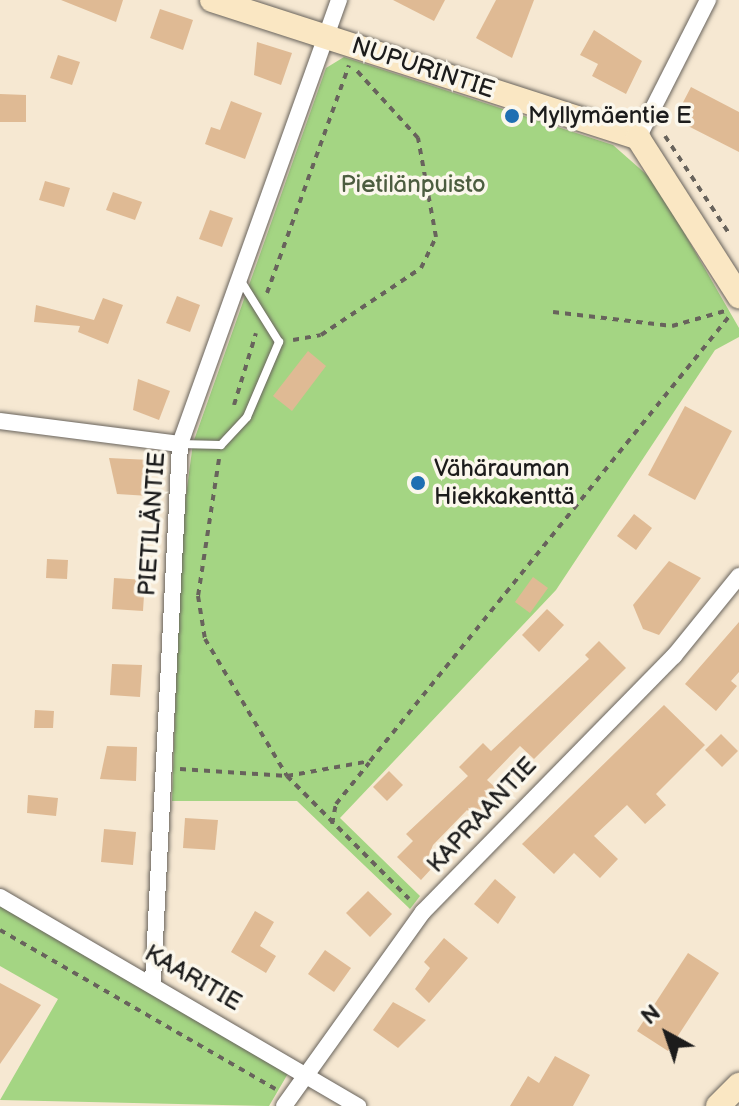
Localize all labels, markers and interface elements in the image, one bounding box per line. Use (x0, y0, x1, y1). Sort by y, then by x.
street label: NUPURINTIE (348, 31, 498, 105)
place label: Myllymäentie E (528, 102, 692, 130)
marker: Myllymäentie E (503, 107, 521, 125)
park label: Pietilänpuisto (340, 171, 486, 199)
street label: PIETILÄNTIE (133, 451, 171, 597)
place label: Vähärauman Hiekkakenttä (434, 455, 575, 511)
marker: Vähärauman Hiekkakenttä (409, 474, 427, 492)
street label: KAPRAANTIE (421, 751, 543, 879)
street label: KAARITIE (139, 939, 247, 1017)
north arrow (627, 994, 707, 1074)
text: N (636, 1000, 666, 1031)

